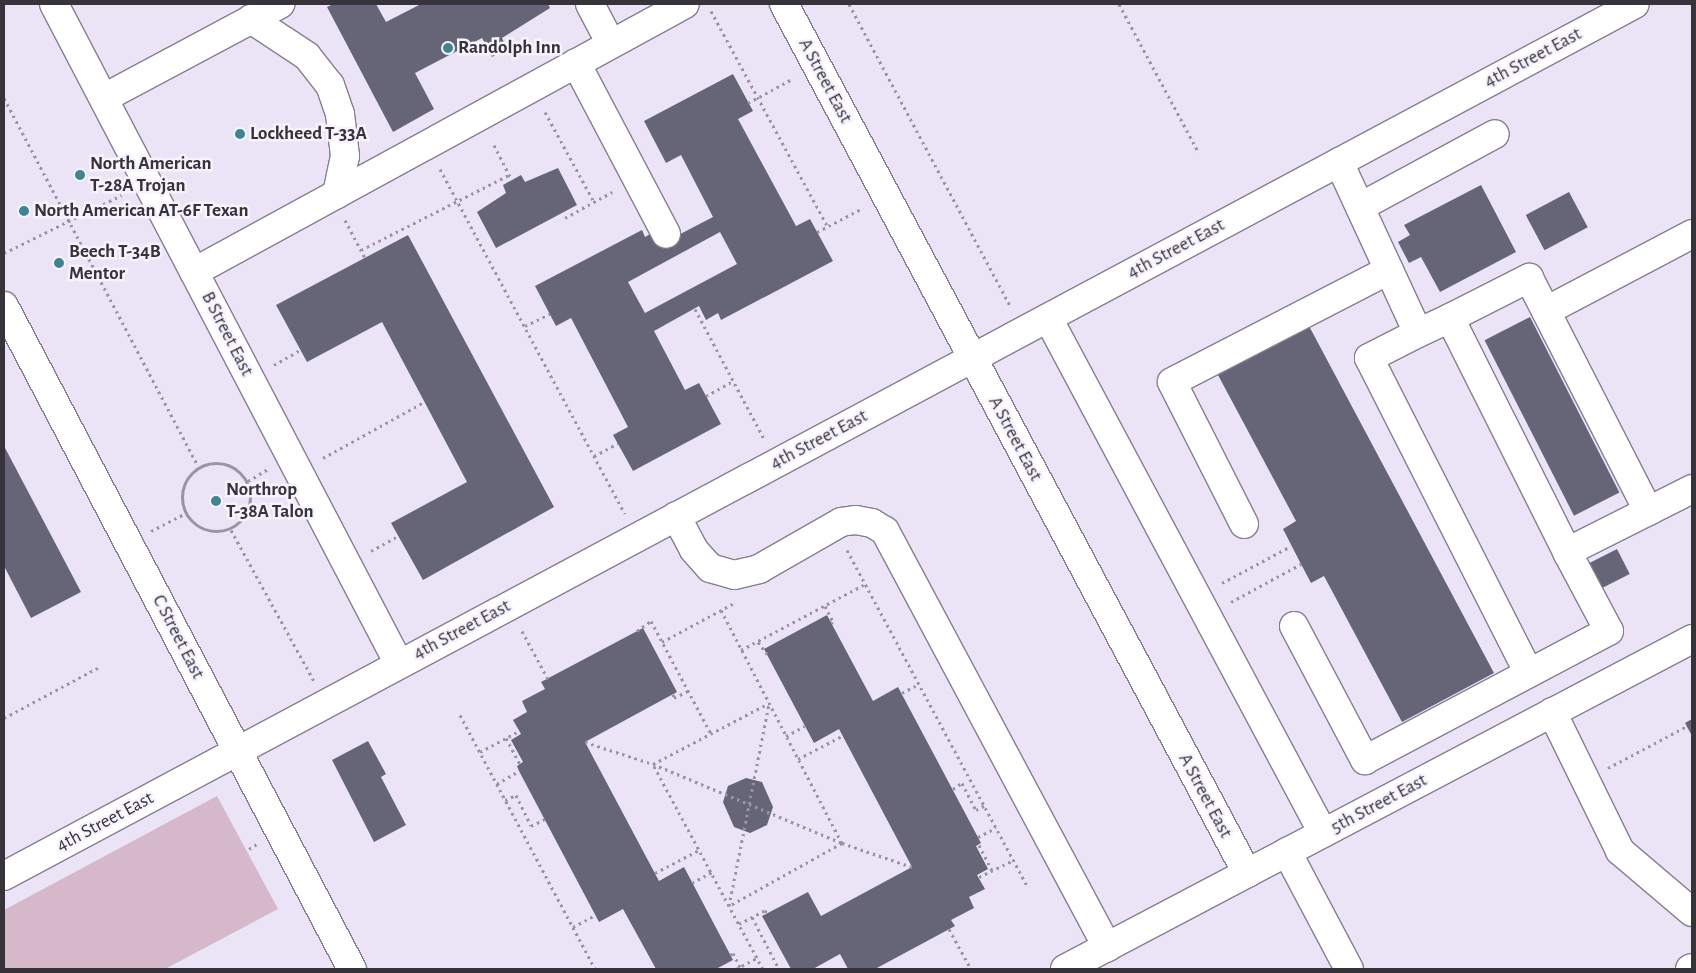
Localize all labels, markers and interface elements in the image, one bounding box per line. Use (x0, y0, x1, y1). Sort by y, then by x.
street label: 4th Street East (1481, 23, 1585, 93)
street label: A Street East (793, 35, 857, 127)
place label: Randolph Inn (458, 37, 561, 59)
marker: Randolph Inn (442, 42, 454, 54)
place label: Lockheed T-33A (250, 123, 367, 145)
marker: Lockheed T-33A (234, 128, 246, 140)
place label: North American T-28A Trojan (90, 153, 212, 197)
marker: North American T-28A Trojan (74, 169, 86, 181)
place label: North American AT-6F Texan (34, 200, 248, 222)
marker: North American AT-6F Texan (18, 205, 30, 217)
street label: 4th Street East (1124, 214, 1228, 284)
place label: Beech T-34B Mentor (69, 241, 161, 285)
marker: Beech T-34B Mentor (53, 257, 65, 269)
street label: B Street East (196, 288, 258, 380)
street label: A Street East (983, 393, 1047, 485)
street label: 4th Street East (767, 405, 871, 475)
place label: Northrop T-38A Talon (226, 479, 314, 523)
marker: Northrop T-38A Talon (210, 495, 222, 507)
street label: C Street East (147, 591, 209, 683)
street label: 4th Street East (410, 595, 514, 665)
street label: A Street East (1173, 750, 1237, 842)
street label: 5th Street East (1327, 769, 1431, 839)
street label: 4th Street East (53, 787, 157, 857)

